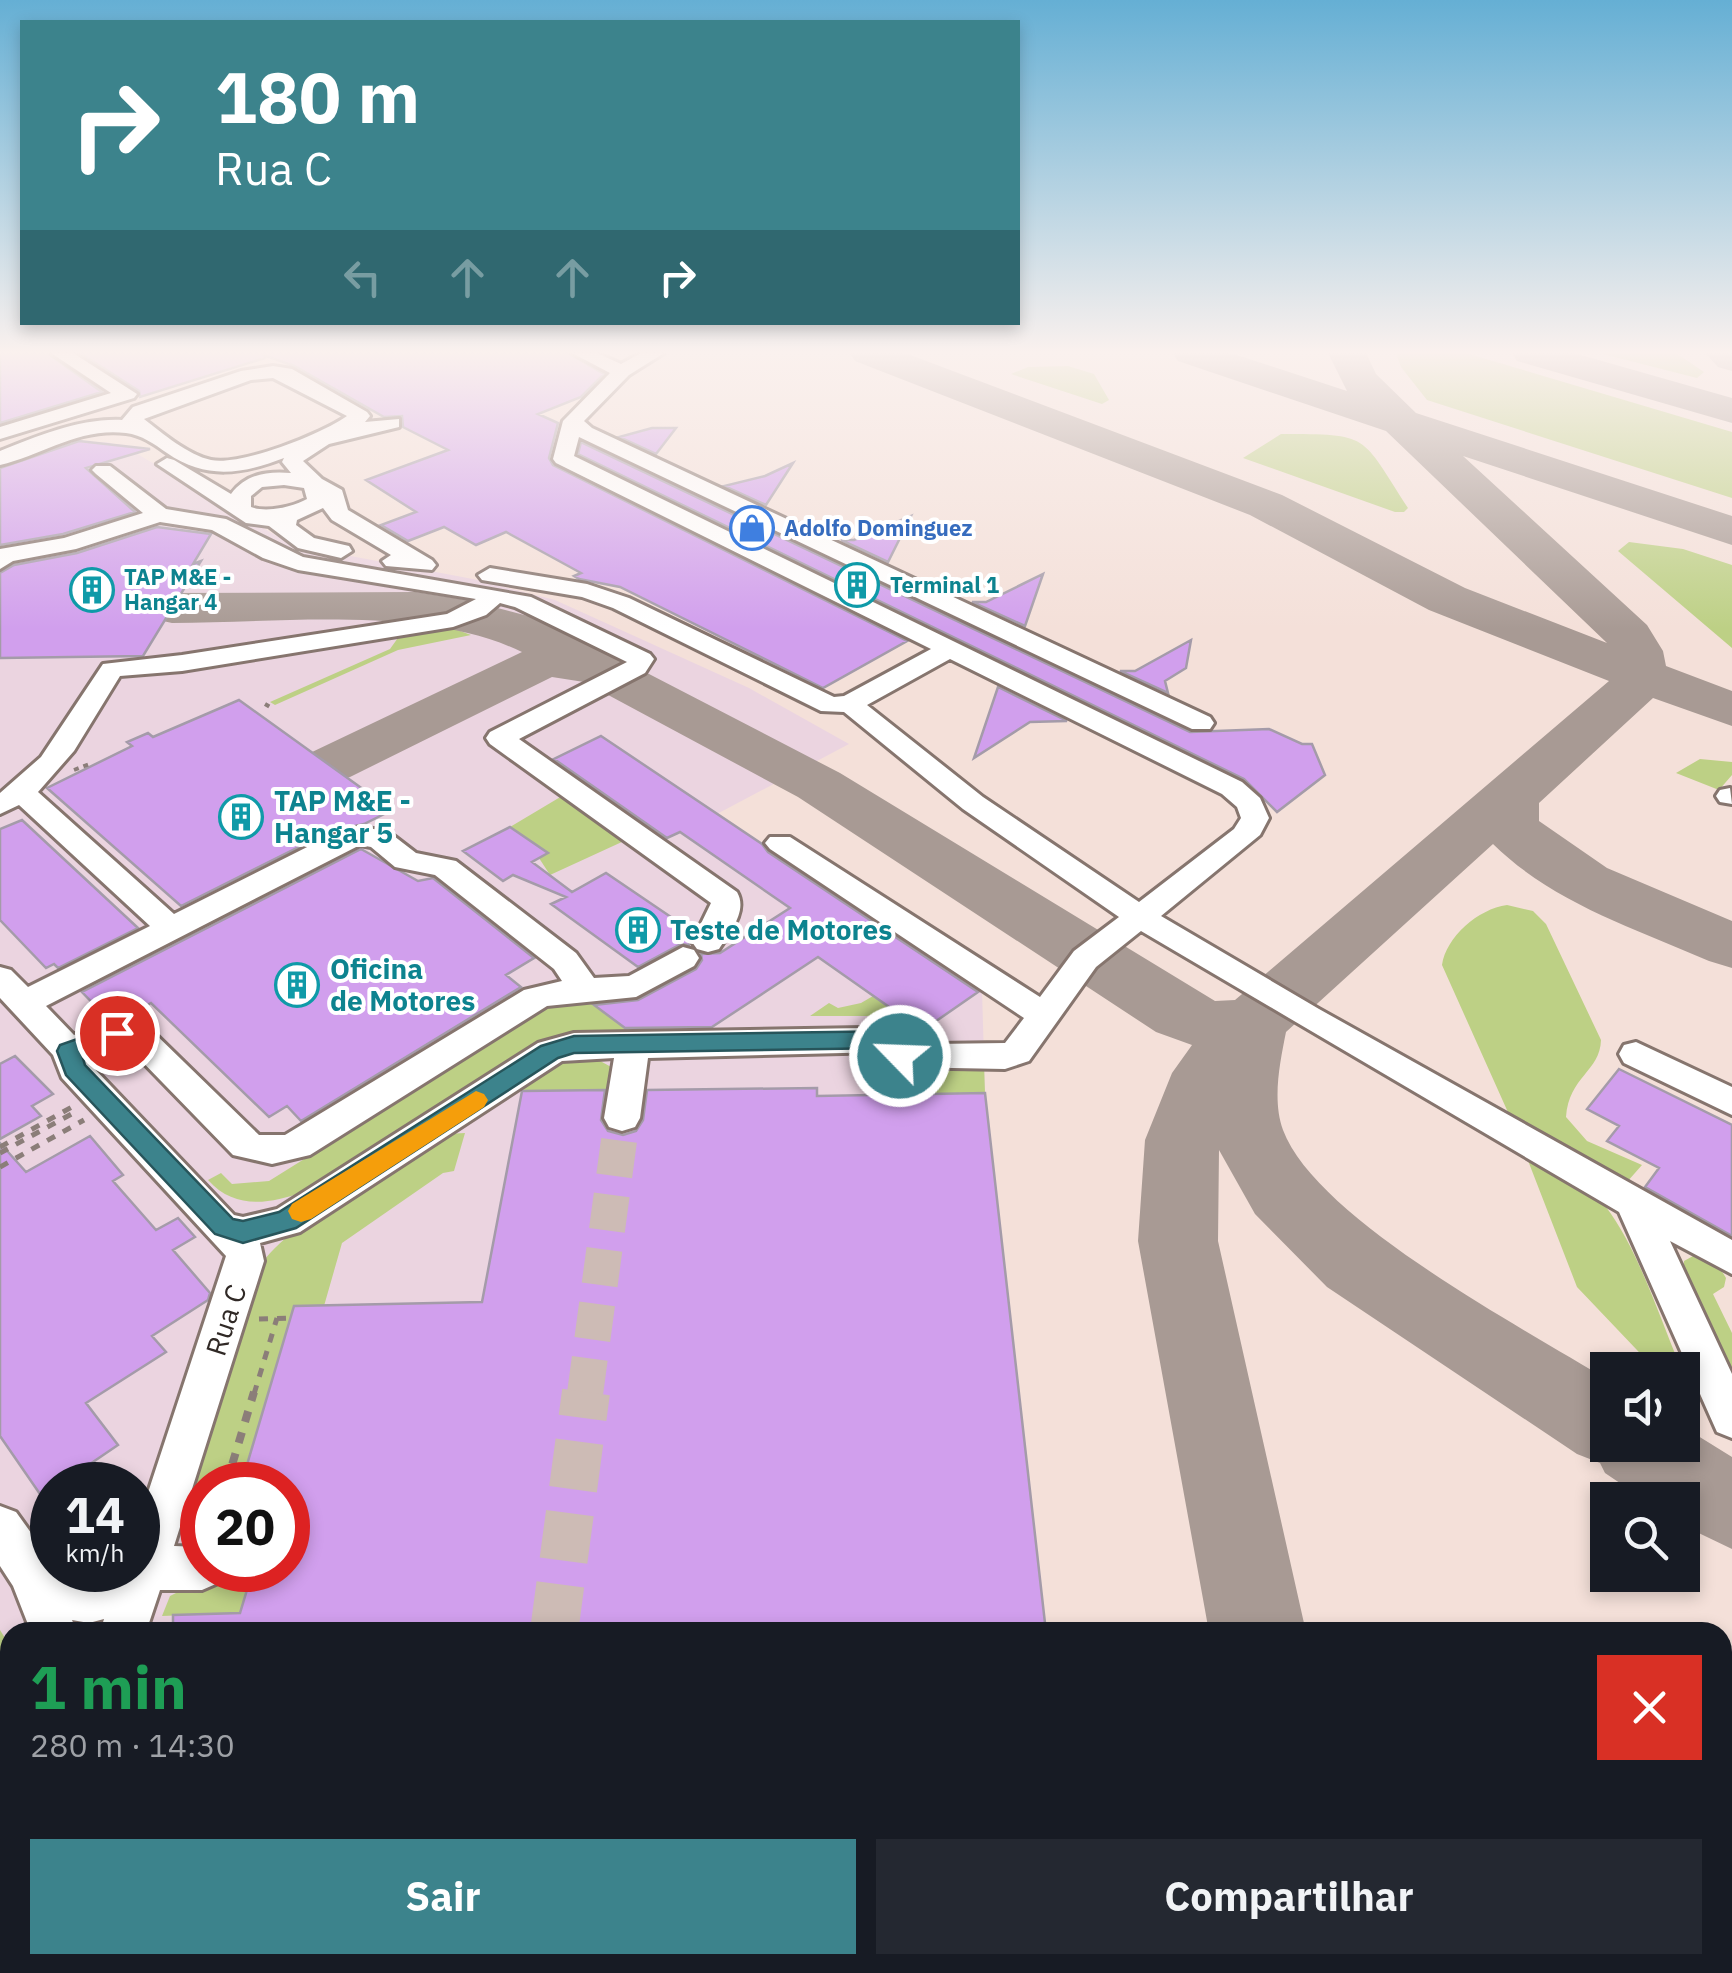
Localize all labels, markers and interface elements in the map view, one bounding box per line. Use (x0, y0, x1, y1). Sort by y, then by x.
text: 180 m (215, 51, 420, 142)
icon: right (50, 60, 180, 190)
text: Rua C (215, 139, 332, 197)
icon: left (335, 250, 390, 305)
icon: ahead (440, 250, 495, 305)
icon: ahead (545, 250, 600, 305)
icon: right (650, 250, 705, 305)
shop icon: Adolfo Dominguez (729, 505, 775, 551)
place label: Adolfo Dominguez (784, 513, 973, 542)
place label: TAP M&E - Hangar 4 (124, 562, 231, 616)
building icon: Terminal 1 (834, 562, 880, 608)
building icon: TAP M&E - Hangar 4 (69, 567, 115, 613)
place label: Terminal 1 (890, 570, 999, 599)
place label: TAP M&E - Hangar 5 (274, 782, 411, 851)
building icon: TAP M&E - Hangar 5 (218, 794, 264, 840)
building icon: Teste de Motores (615, 907, 661, 953)
place label: Teste de Motores (670, 911, 892, 948)
place label: Oficina de Motores (330, 950, 475, 1019)
building icon: Oficina de Motores (274, 962, 320, 1008)
pin (75, 991, 160, 1076)
position arrow (848, 1004, 952, 1108)
icon: arrive (90, 1006, 145, 1061)
street label: Rua C (197, 1280, 254, 1360)
map controls (1590, 1352, 1700, 1592)
button: sound (1590, 1352, 1700, 1462)
speed limit sign: 20 (180, 1462, 310, 1592)
text: 14 (65, 1482, 125, 1547)
button: search (1590, 1482, 1700, 1592)
text: km/h (66, 1536, 124, 1569)
text: 1 min (30, 1647, 187, 1726)
button: close (1597, 1655, 1702, 1760)
text: 280 m · 14:30 (30, 1724, 235, 1766)
button: Sair (30, 1839, 856, 1954)
button: Compartilhar (876, 1839, 1702, 1954)

